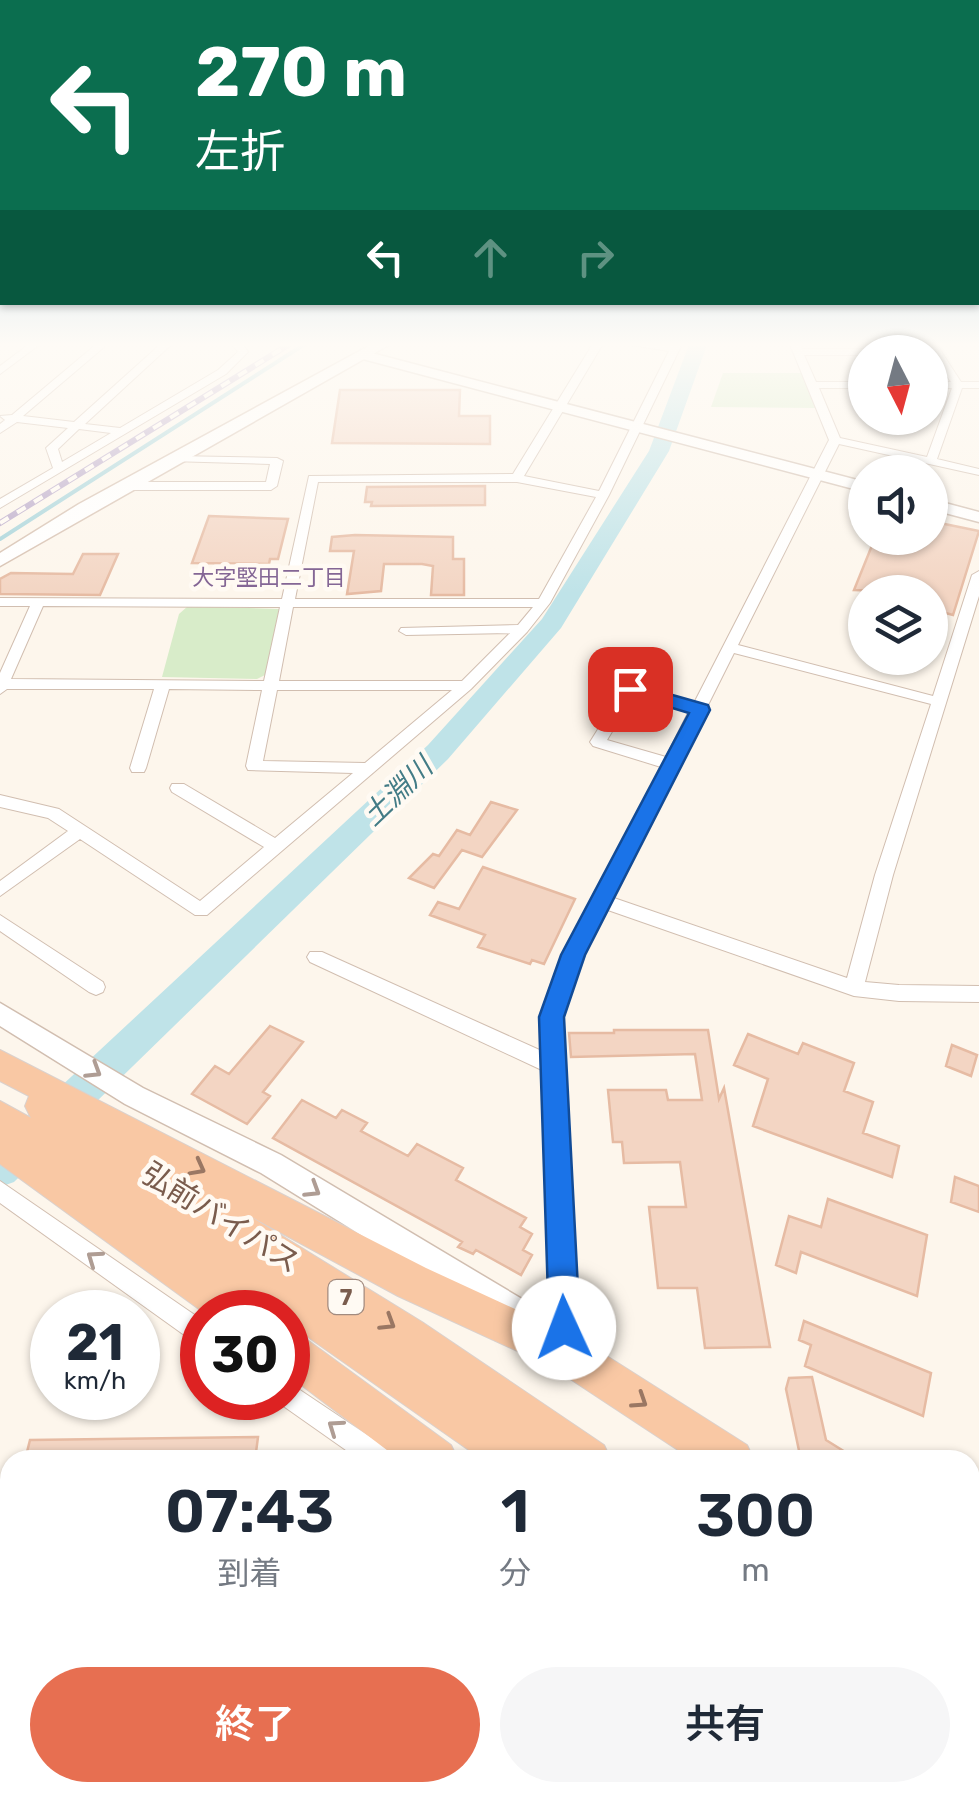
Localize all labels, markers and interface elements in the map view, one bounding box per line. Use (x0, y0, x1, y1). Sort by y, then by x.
text: 270 m (195, 31, 407, 114)
icon: left (30, 40, 160, 170)
text: 左折 (195, 125, 285, 178)
icon: left (358, 230, 413, 285)
icon: ahead (463, 230, 518, 285)
icon: right (568, 230, 623, 285)
north arrow (848, 335, 948, 435)
map controls (848, 335, 948, 675)
button: sound (848, 455, 948, 555)
district label: 大字堅田二丁目 (192, 564, 346, 591)
button: layers (848, 575, 948, 675)
pin (588, 647, 673, 732)
icon: arrive (603, 662, 658, 717)
water label: 土淵川 (356, 748, 441, 832)
one-way arrow (83, 1058, 101, 1077)
street label: 弘前バイパス (135, 1155, 307, 1281)
one-way arrow (187, 1155, 205, 1175)
one-way arrow (302, 1177, 320, 1196)
one-way arrow (87, 1252, 106, 1270)
position arrow (512, 1276, 616, 1380)
road number: 7 (328, 1280, 364, 1314)
speed limit sign: 30 (180, 1290, 310, 1420)
one-way arrow (377, 1311, 395, 1330)
text: 21 (66, 1313, 124, 1373)
text: km/h (64, 1366, 126, 1395)
one-way arrow (629, 1388, 647, 1407)
one-way arrow (327, 1421, 346, 1439)
text: 07:43 (165, 1476, 334, 1547)
text: 1 (501, 1476, 530, 1547)
text: 300 (696, 1480, 815, 1551)
text: m (741, 1551, 770, 1589)
text: 到着 (218, 1554, 282, 1592)
text: 分 (499, 1554, 531, 1592)
button: 終了 (30, 1667, 480, 1782)
button: 共有 (500, 1667, 950, 1782)

